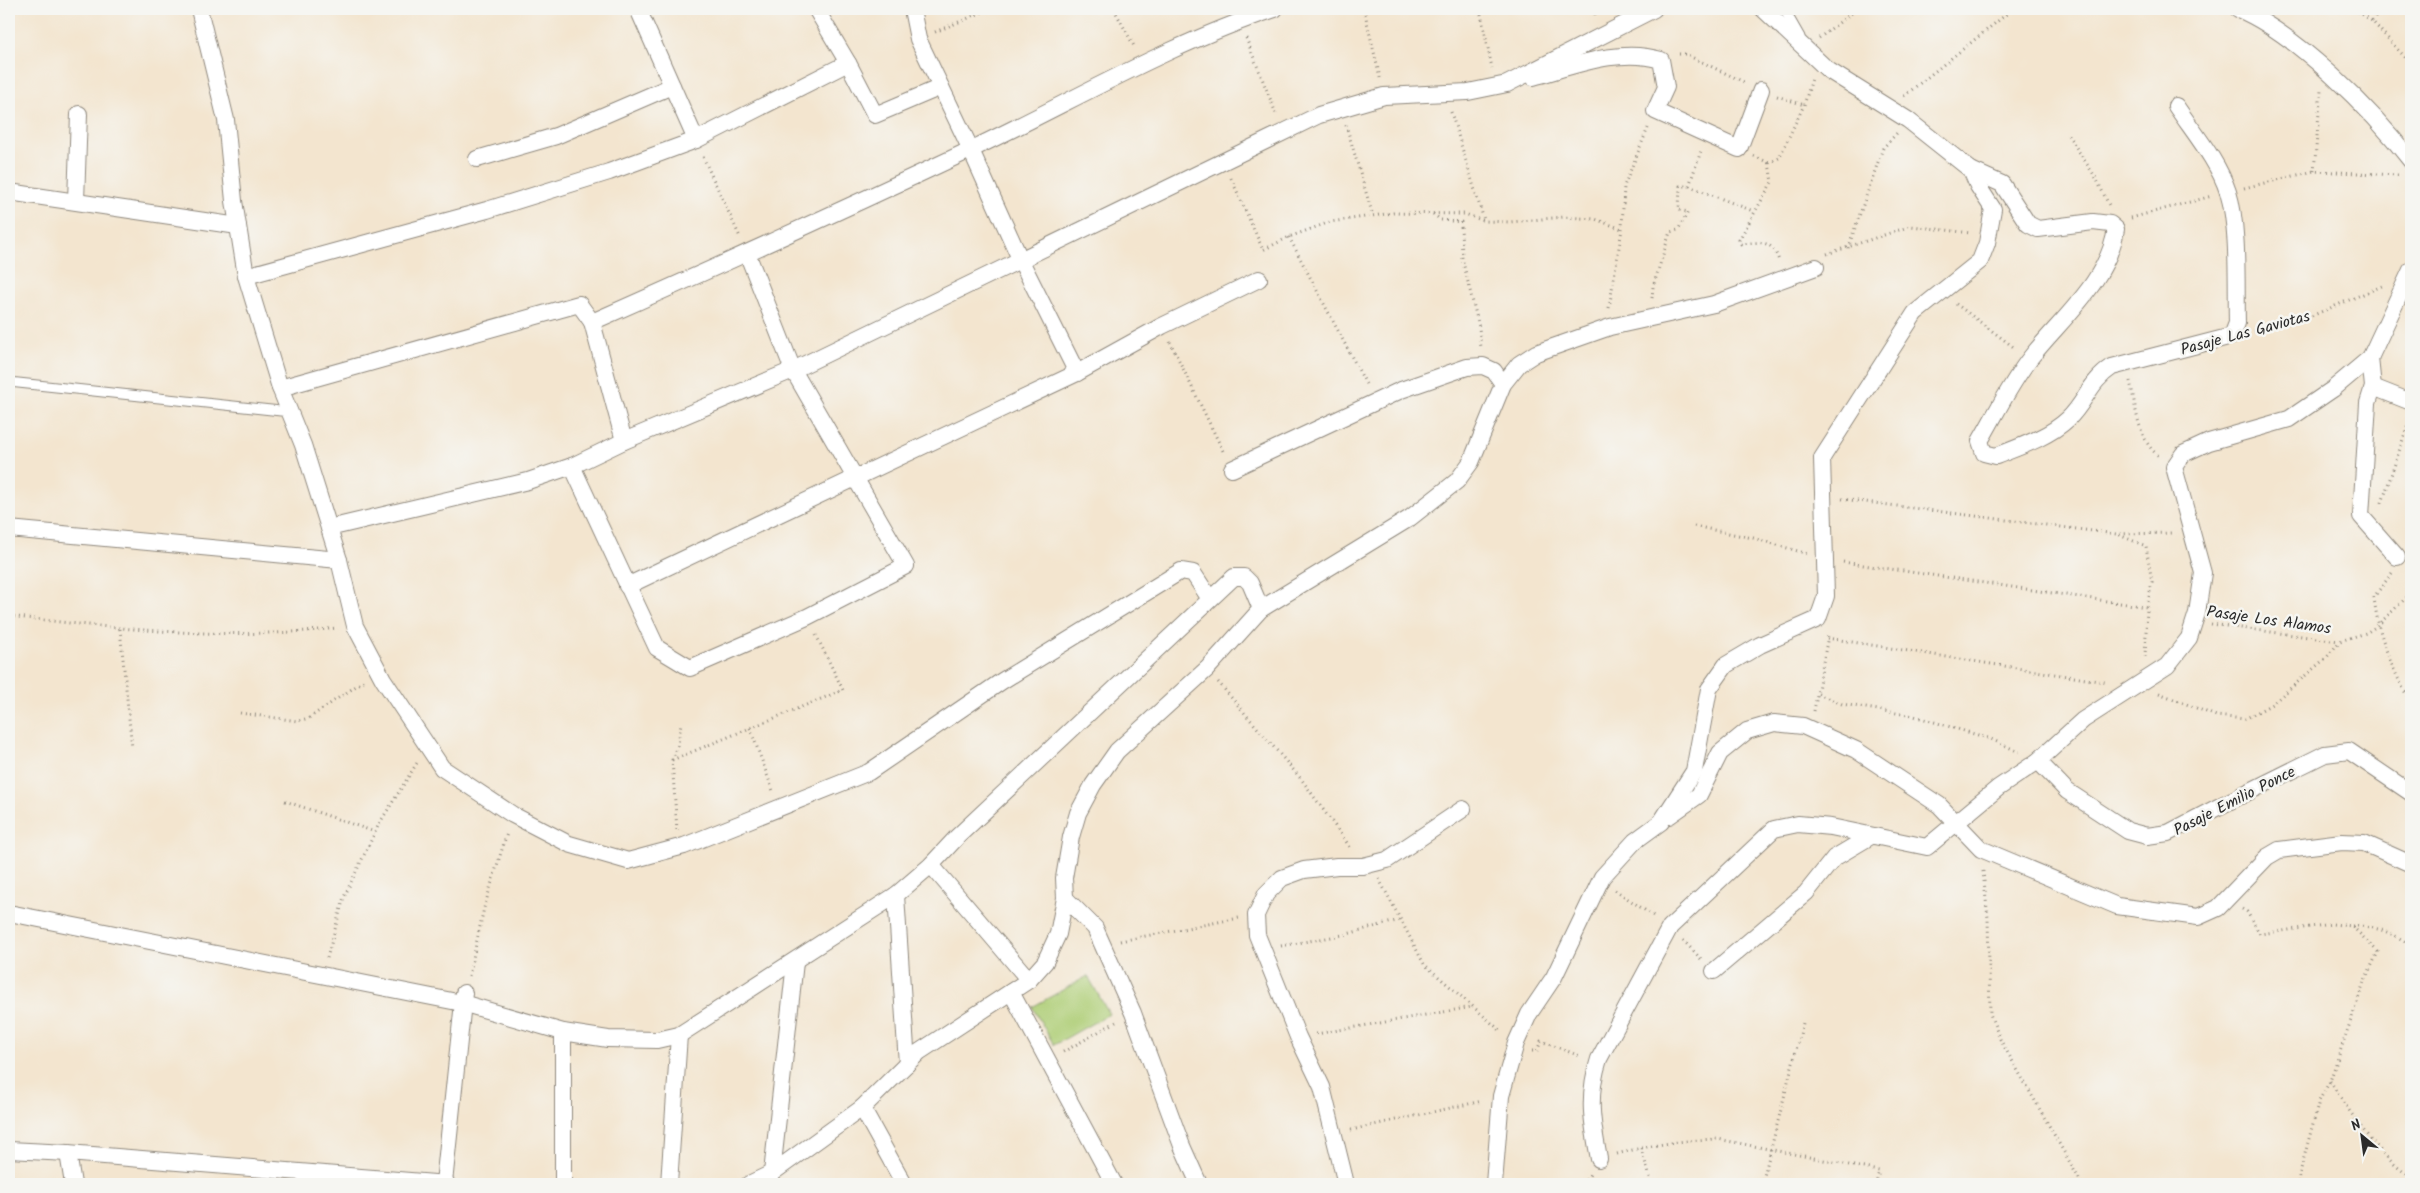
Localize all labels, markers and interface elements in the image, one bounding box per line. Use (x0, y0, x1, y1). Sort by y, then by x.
street label: Pasaje Las Gaviotas (2178, 304, 2313, 363)
street label: Pasaje Los Alamos (2205, 599, 2333, 642)
street label: Pasaje Emilio Ponce (2169, 760, 2300, 843)
north arrow (2338, 1110, 2388, 1160)
text: N (2347, 1114, 2366, 1137)

